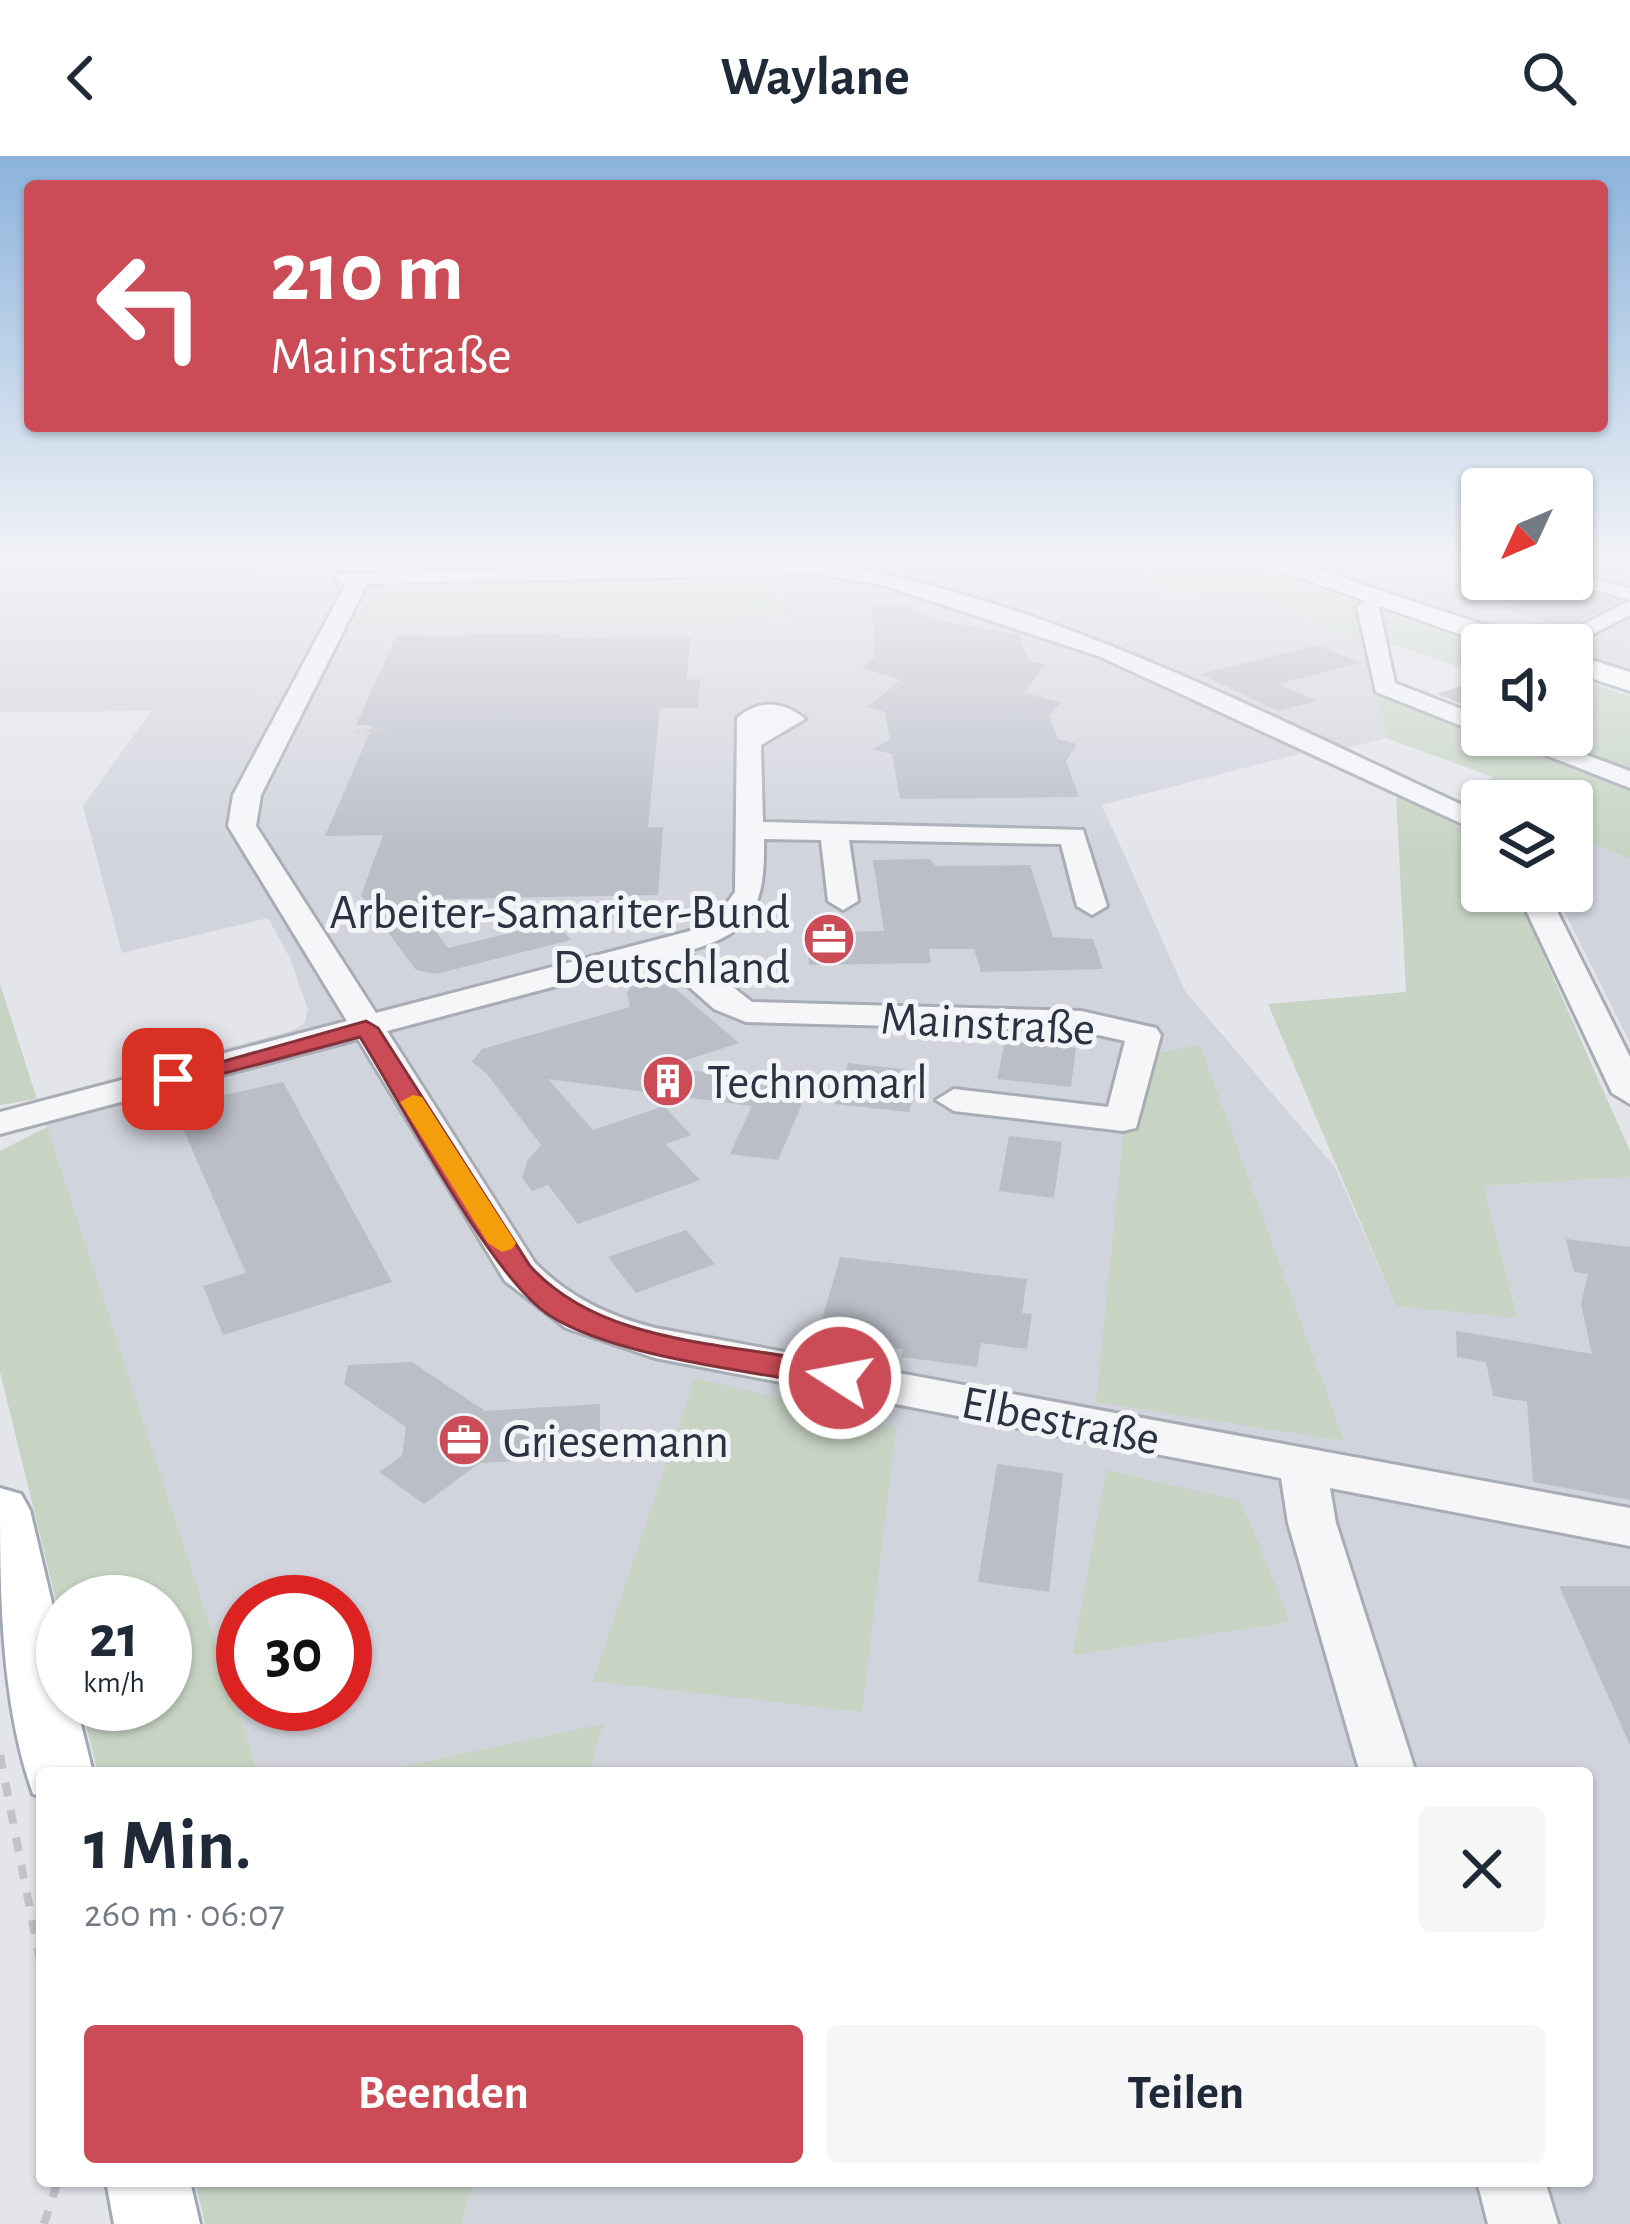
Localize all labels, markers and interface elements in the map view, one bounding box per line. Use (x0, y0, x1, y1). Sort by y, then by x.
icon: back (48, 45, 114, 111)
icon: search (1516, 45, 1582, 111)
text: Waylane (720, 51, 910, 105)
icon: left (72, 228, 228, 384)
text: 210 m (270, 232, 464, 316)
text: Mainstraße (270, 330, 512, 384)
north arrow (1461, 468, 1593, 600)
map controls (1461, 468, 1593, 912)
button: sound (1461, 624, 1593, 756)
button: layers (1461, 780, 1593, 912)
place label: Arbeiter-Samariter-Bund Deutschland (329, 890, 790, 993)
office icon: Arbeiter-Samariter-Bund Deutschland (801, 911, 857, 967)
street label: Mainstraße (879, 995, 1096, 1055)
pin (122, 1028, 224, 1130)
icon: arrive (140, 1046, 206, 1112)
building icon: Technomarl (640, 1053, 696, 1109)
place label: Technomarl (707, 1060, 928, 1108)
position arrow (777, 1315, 903, 1441)
street label: Elbestraße (957, 1379, 1164, 1465)
office icon: Griesemann (436, 1412, 492, 1468)
place label: Griesemann (503, 1419, 729, 1467)
speed limit sign: 30 (216, 1575, 372, 1731)
text: 21 (89, 1608, 139, 1668)
text: km/h (83, 1668, 145, 1698)
button: close (1419, 1806, 1545, 1932)
text: 1 Min. (84, 1810, 252, 1882)
text: 260 m · 06:07 (84, 1895, 285, 1934)
button: Beenden (84, 2025, 803, 2163)
button: Teilen (827, 2025, 1545, 2163)

